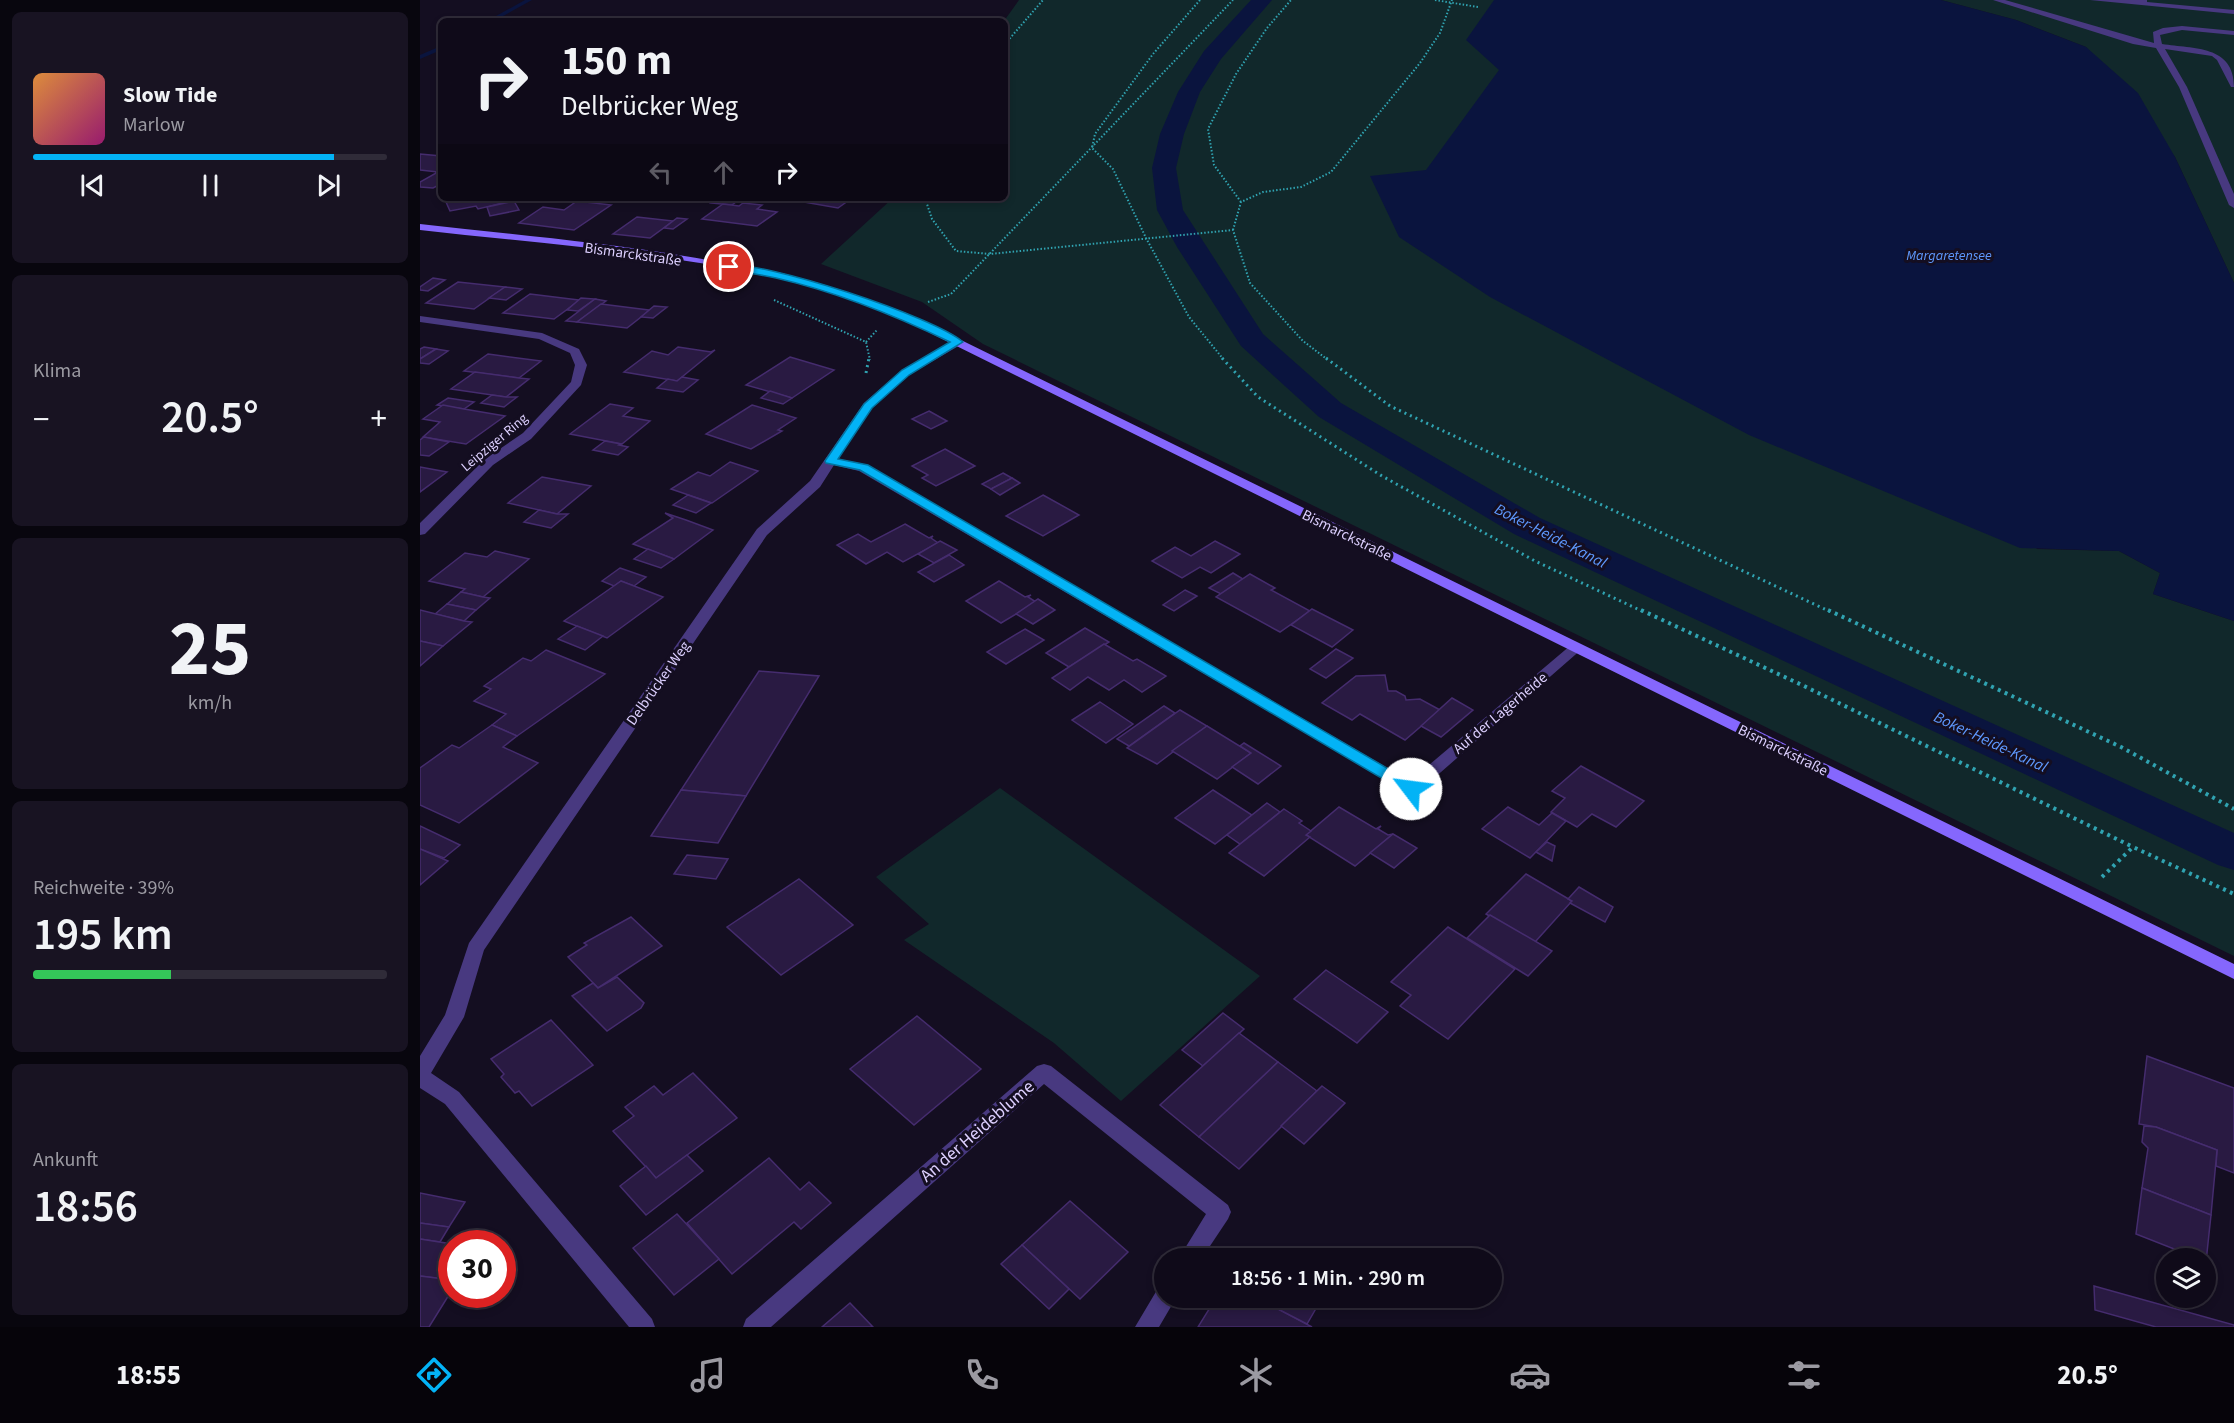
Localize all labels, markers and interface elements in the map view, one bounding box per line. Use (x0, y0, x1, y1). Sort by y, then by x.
text: 150 m (561, 31, 672, 91)
icon: right (462, 42, 540, 120)
text: Slow Tide (123, 79, 217, 111)
text: Delbrücker Weg (561, 87, 738, 126)
text: Marlow (123, 111, 185, 139)
icon: left (644, 156, 677, 189)
icon: ahead (707, 156, 740, 189)
icon: right (770, 156, 803, 189)
icon: previous (76, 169, 109, 202)
icon: pause (194, 169, 227, 202)
icon: next (312, 169, 345, 202)
street label: Bismarckstraße (583, 237, 683, 272)
pin (703, 241, 754, 292)
water label: Margaretensee (1906, 246, 1992, 266)
icon: arrive (712, 250, 745, 283)
text: Klima (33, 357, 81, 385)
text: 20.5° (161, 386, 259, 450)
text: − (33, 396, 49, 443)
text: + (371, 396, 387, 443)
street label: Leipziger Ring (457, 409, 532, 477)
water label: Boker-Heide-Kanal (1491, 498, 1610, 574)
street label: Bismarckstraße (1298, 505, 1395, 566)
text: 25 (169, 594, 251, 705)
street label: Delbrücker Weg (622, 637, 695, 730)
street label: Auf der Lagerheide (1449, 668, 1552, 759)
text: km/h (188, 689, 232, 717)
water label: Boker-Heide-Kanal (1930, 706, 2051, 778)
street label: Bismarckstraße (1734, 720, 1831, 781)
position arrow (1379, 757, 1443, 821)
text: Reichweite · 39% (33, 874, 174, 902)
text: 195 km (33, 903, 173, 967)
street label: An der Heideblume (915, 1075, 1040, 1188)
text: Ankunft (33, 1146, 98, 1174)
text: 18:56 (33, 1175, 138, 1239)
speed limit sign: 30 (438, 1230, 516, 1308)
map controls (2156, 1248, 2216, 1308)
button: layers (2156, 1248, 2216, 1308)
text: 18:56 · 1 Min. · 290 m (1231, 1262, 1425, 1294)
icon: directions (413, 1354, 455, 1396)
icon: music (687, 1354, 729, 1396)
icon: phone (961, 1354, 1003, 1396)
icon: climate (1235, 1354, 1277, 1396)
icon: car (1509, 1354, 1551, 1396)
icon: filters (1783, 1354, 1825, 1396)
text: 18:55 (116, 1356, 181, 1395)
text: 20.5° (2057, 1356, 2118, 1395)

